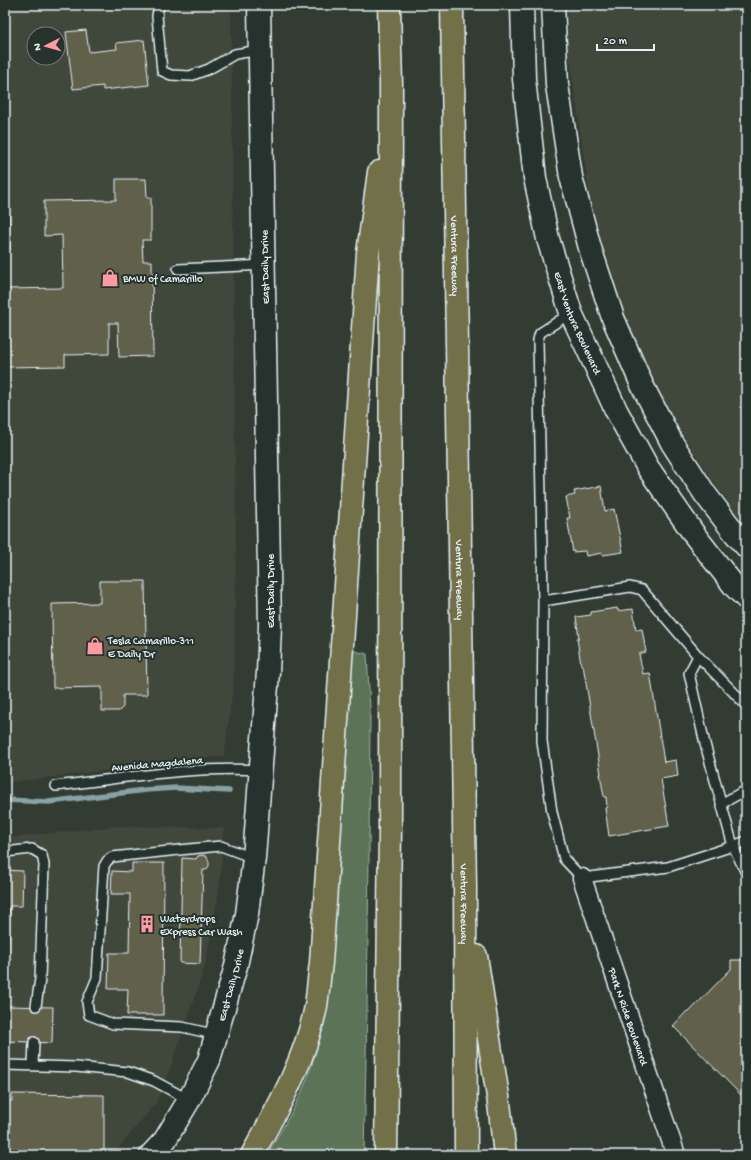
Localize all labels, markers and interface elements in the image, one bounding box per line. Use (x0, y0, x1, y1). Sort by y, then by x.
north arrow (26, 26, 66, 66)
scale bar (597, 26, 654, 52)
text: 20 m (603, 35, 628, 49)
text: N (32, 43, 44, 51)
street label: Ventura Freeway (447, 215, 460, 297)
street label: East Daily Drive (259, 229, 273, 304)
shop icon: BMW of Camarillo (100, 268, 120, 288)
street label: East Ventura Boulevard (551, 271, 603, 378)
place label: BMW of Camarillo (122, 273, 203, 286)
street label: Ventura Freeway (452, 539, 465, 621)
street label: East Daily Drive (266, 554, 278, 628)
shop icon: Tesla Camarillo-311 E Daily Dr (85, 636, 105, 656)
place label: Tesla Camarillo-311 E Daily Dr (107, 636, 194, 661)
street label: Avenida Magdalena (111, 755, 204, 775)
street label: Ventura Freeway (457, 863, 469, 945)
building icon: Waterdrops Express Car Wash (137, 914, 157, 934)
place label: Waterdrops Express Car Wash (160, 914, 242, 939)
street label: East Daily Drive (216, 948, 248, 1023)
street label: Park N Ride Boulevard (605, 966, 650, 1069)

